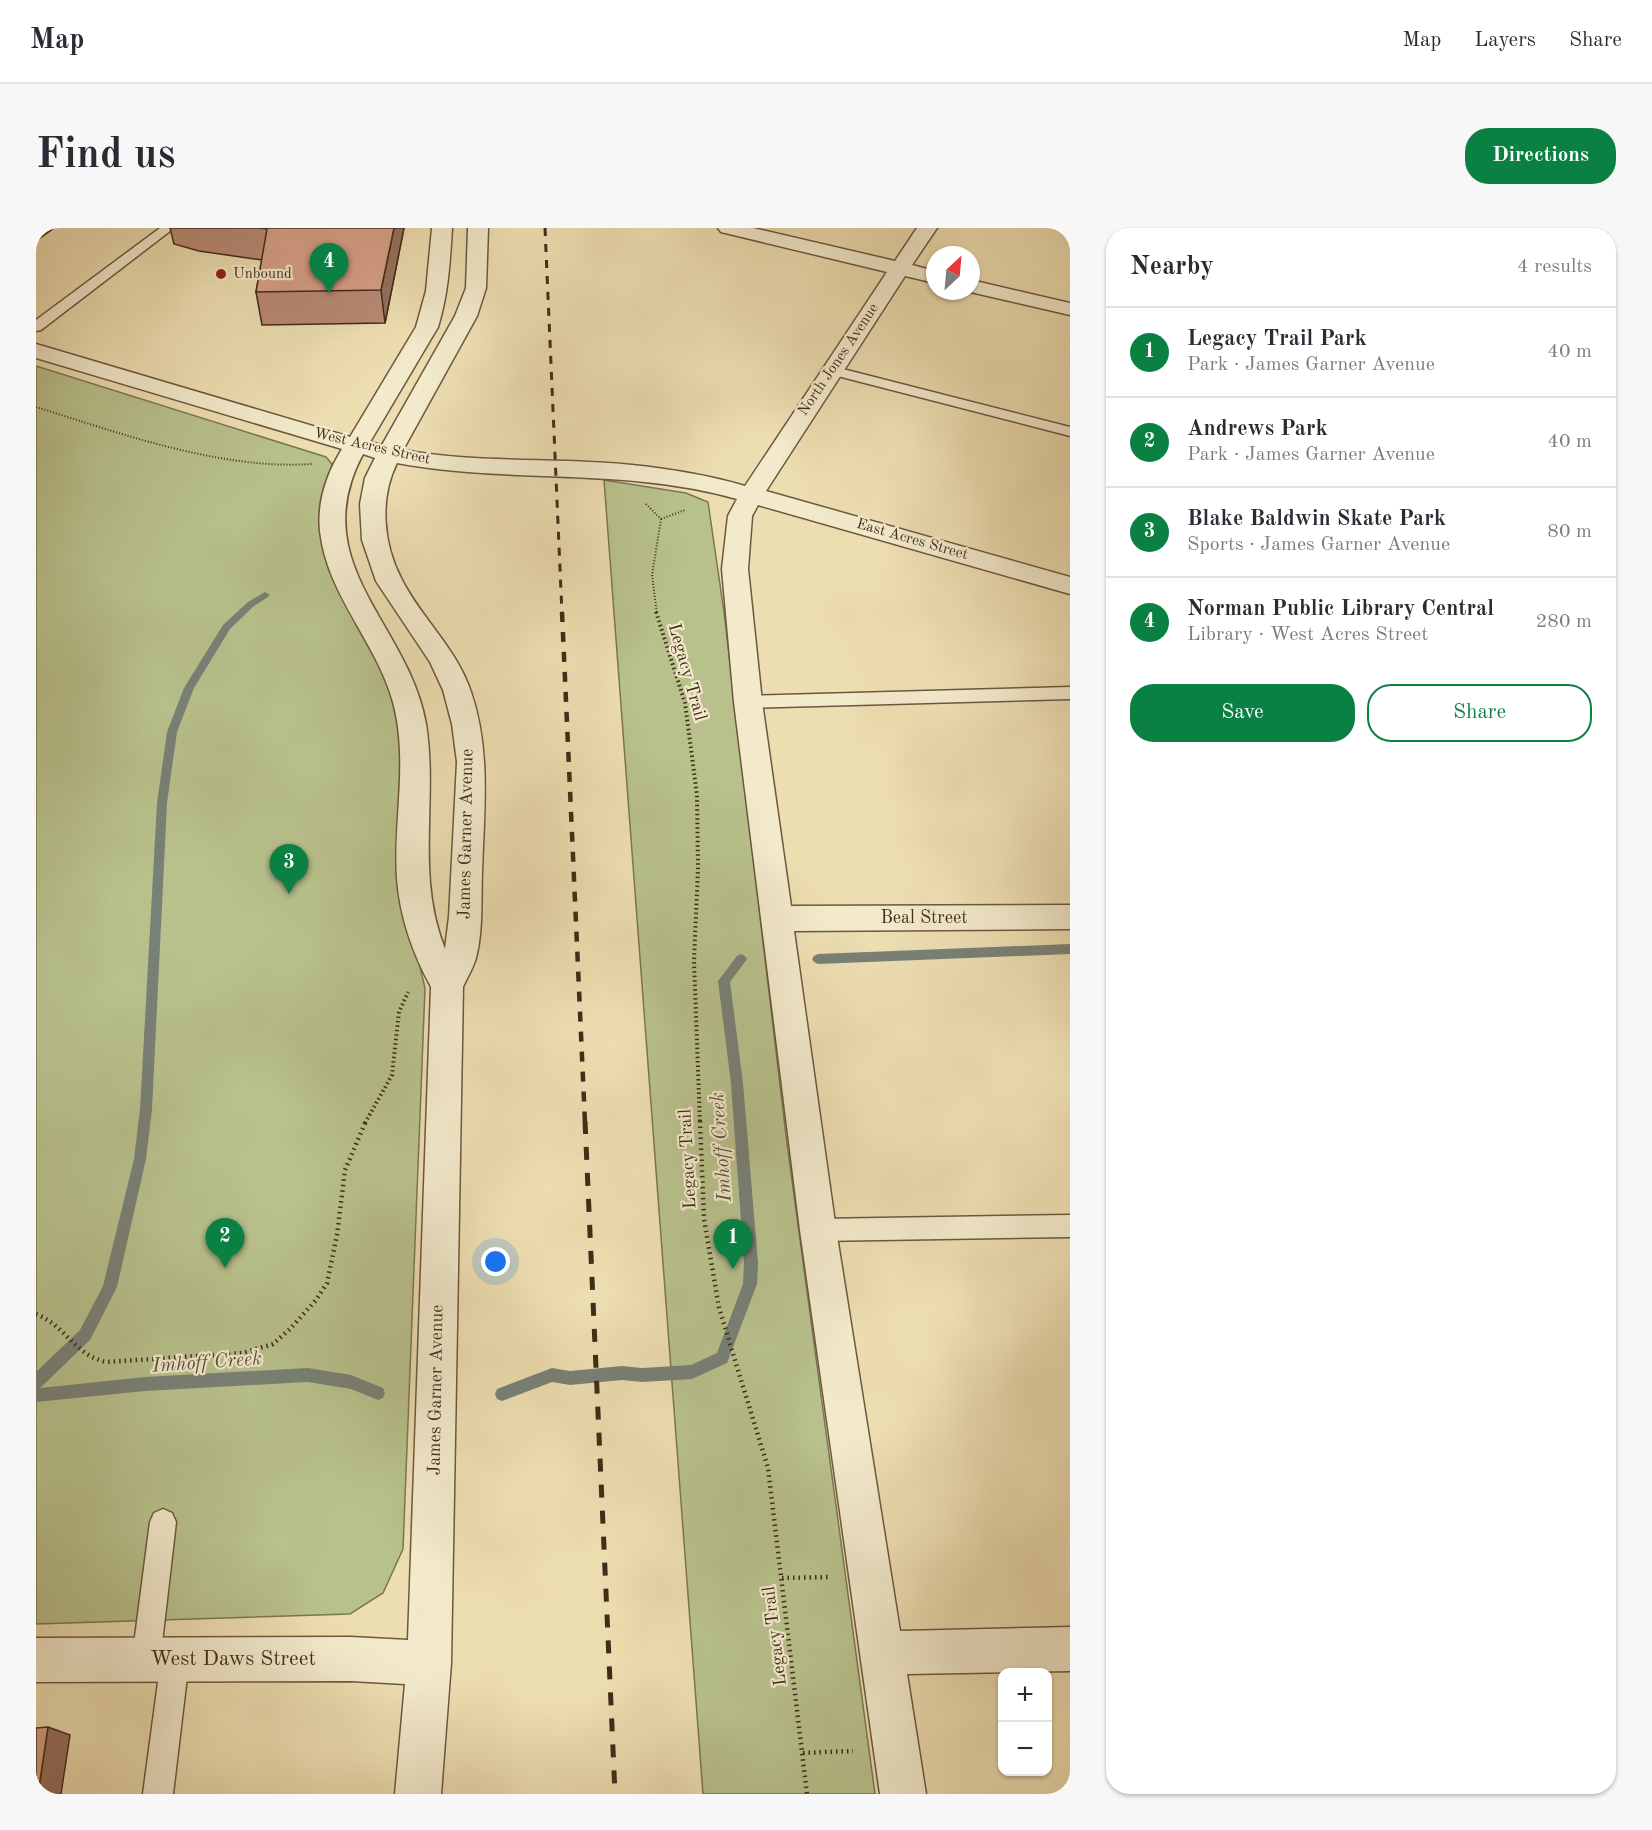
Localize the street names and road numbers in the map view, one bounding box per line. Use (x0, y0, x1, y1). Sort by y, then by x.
street label: North Jones Avenue (796, 301, 882, 419)
street label: West Acres Street (312, 426, 432, 468)
street label: East Acres Street (855, 517, 969, 563)
street label: Legacy Trail (665, 621, 710, 723)
street label: James Garner Avenue (456, 748, 476, 920)
street label: Beal Street (880, 909, 968, 927)
street label: Legacy Trail (676, 1108, 700, 1210)
street label: James Garner Avenue (426, 1304, 446, 1476)
street label: Legacy Trail (760, 1585, 790, 1687)
street label: West Daws Street (150, 1649, 316, 1670)

